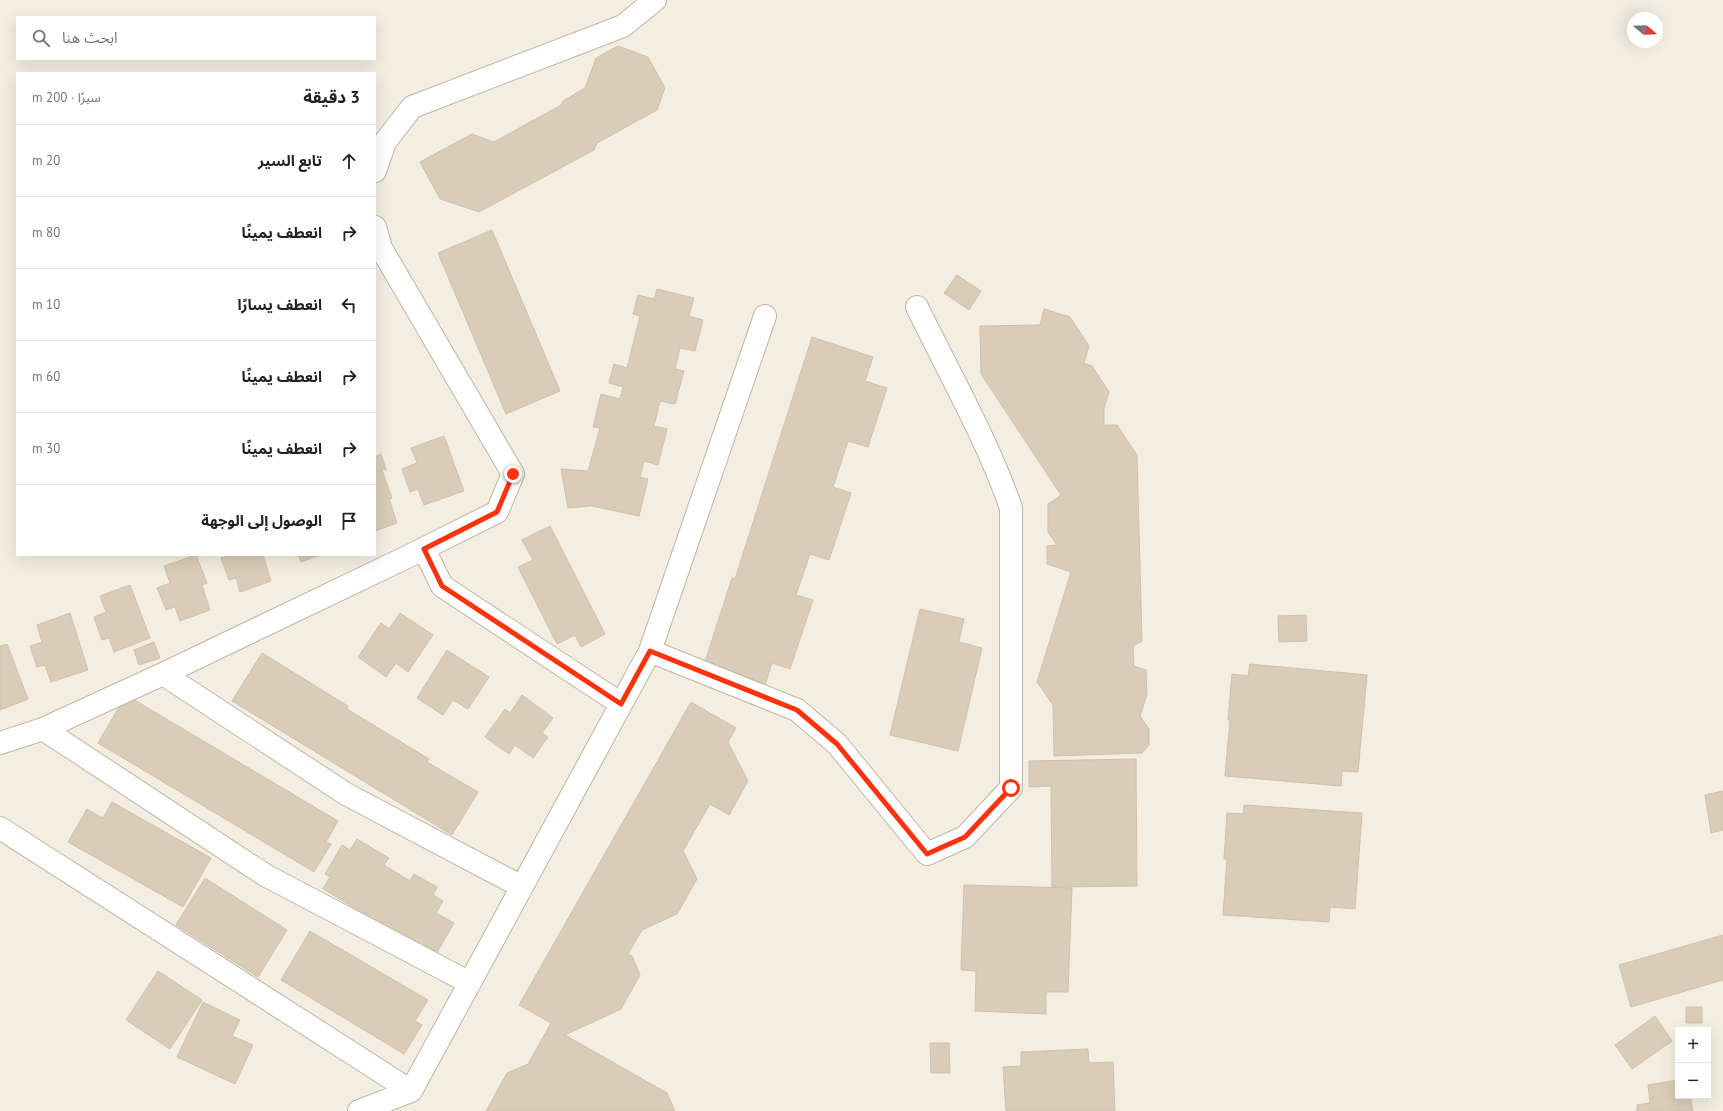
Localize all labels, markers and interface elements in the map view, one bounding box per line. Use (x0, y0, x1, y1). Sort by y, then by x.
north arrow (1627, 12, 1663, 48)
search box (16, 16, 376, 60)
icon: search (30, 27, 52, 49)
text: ابحث هنا (62, 28, 118, 47)
text: 3 دقيقة (303, 86, 360, 108)
text: سيرًا · 200 m (32, 89, 101, 106)
icon: ahead (338, 150, 360, 172)
text: تابع السير (258, 151, 322, 170)
text: 20 m (32, 152, 60, 169)
icon: right (338, 222, 360, 244)
text: انعطف يمينًا (242, 223, 322, 242)
text: 80 m (32, 224, 60, 241)
icon: left (338, 294, 360, 316)
text: انعطف يسارًا (238, 295, 322, 314)
text: 10 m (32, 296, 60, 313)
icon: right (338, 366, 360, 388)
text: انعطف يمينًا (242, 367, 322, 386)
text: 60 m (32, 368, 60, 385)
icon: right (338, 438, 360, 460)
text: انعطف يمينًا (242, 439, 322, 458)
text: 30 m (32, 440, 60, 457)
route end (504, 465, 522, 483)
icon: arrive (338, 510, 360, 532)
text: الوصول إلى الوجهة (201, 511, 322, 530)
route start (1002, 779, 1020, 797)
map controls (1675, 1027, 1711, 1099)
button: + (1675, 1027, 1711, 1063)
button: − (1675, 1063, 1711, 1099)

